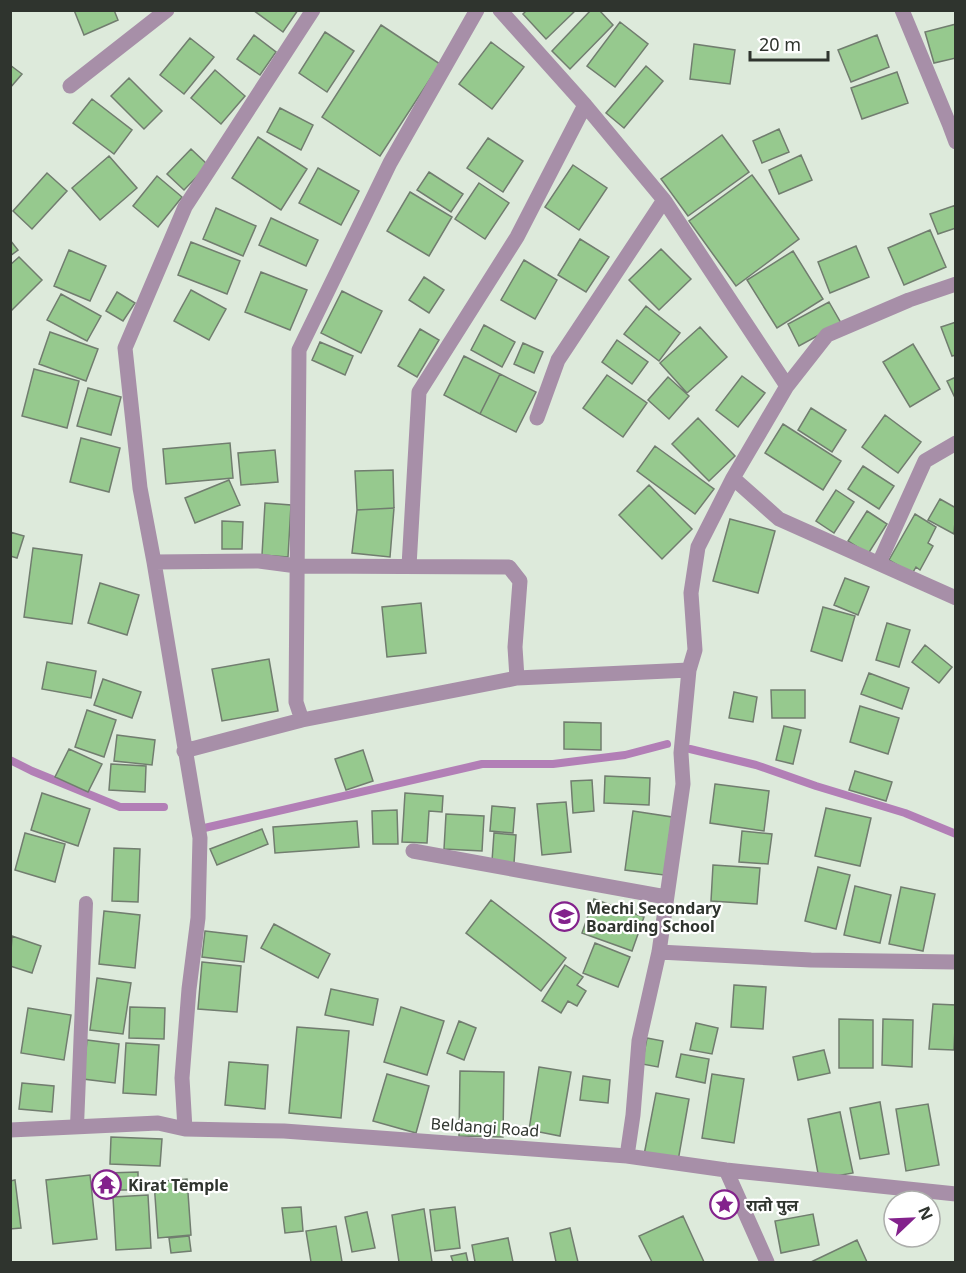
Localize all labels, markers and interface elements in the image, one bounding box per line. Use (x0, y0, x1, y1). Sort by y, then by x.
scale bar (750, 24, 828, 62)
text: 20 m (759, 32, 801, 56)
place label: Mechi Secondary Boarding School (586, 897, 722, 937)
school or university icon: Mechi Secondary Boarding School (549, 901, 581, 933)
street label: Beldangi Road (430, 1112, 540, 1142)
temple icon: Kirat Temple (91, 1169, 123, 1201)
place label: Kirat Temple (128, 1174, 229, 1196)
place icon: रातो पुल (709, 1189, 741, 1221)
north arrow (882, 1189, 942, 1249)
place label: रातो पुल (746, 1194, 799, 1216)
text: N (913, 1203, 938, 1223)

